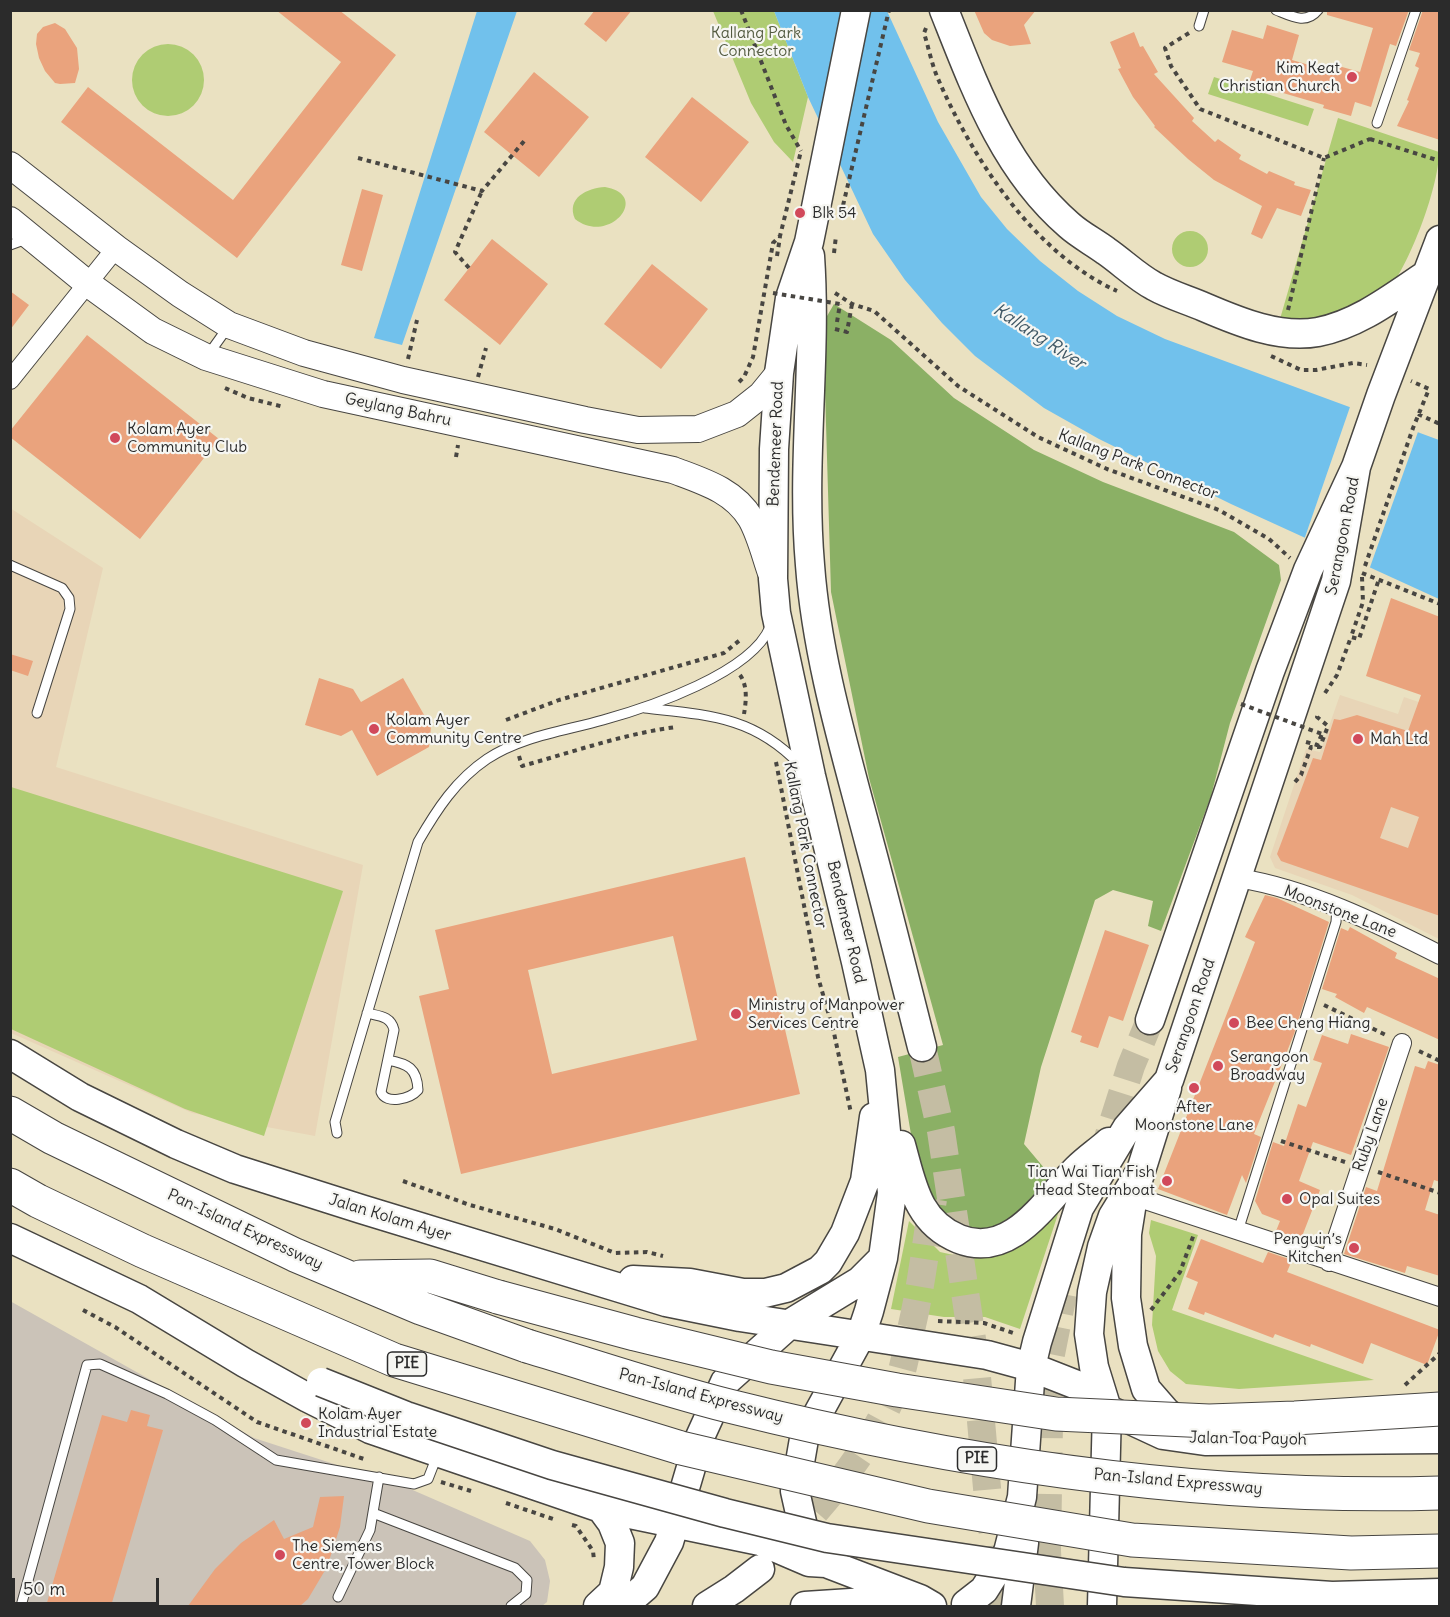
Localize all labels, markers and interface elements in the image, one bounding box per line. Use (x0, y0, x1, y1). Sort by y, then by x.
park label: Kallang Park Connector (711, 23, 801, 61)
place label: Kim Keat Christian Church (1219, 58, 1340, 96)
marker: Kim Keat Christian Church (1345, 70, 1359, 84)
place label: Blk 54 (812, 203, 856, 223)
marker: Blk 54 (793, 206, 807, 220)
water label: Kallang River (989, 299, 1089, 375)
street label: Bendemeer Road (764, 381, 788, 507)
street label: Geylang Bahru (343, 389, 453, 431)
place label: Kolam Ayer Community Club (127, 419, 247, 457)
street label: Kallang Park Connector (1055, 426, 1221, 504)
marker: Kolam Ayer Community Club (108, 431, 122, 445)
street label: Serangoon Road (1322, 475, 1364, 597)
place label: Kolam Ayer Community Centre (386, 710, 522, 748)
marker: Kolam Ayer Community Centre (367, 722, 381, 736)
place label: Mah Ltd (1370, 729, 1428, 749)
marker: Mah Ltd (1351, 732, 1365, 746)
street label: Kallang Park Connector (779, 760, 831, 930)
street label: Bendemeer Road (823, 859, 869, 985)
street label: Moonstone Lane (1281, 882, 1399, 942)
street label: Serangoon Road (1162, 956, 1220, 1076)
place label: Ministry of Manpower Services Centre (748, 995, 904, 1033)
marker: Ministry of Manpower Services Centre (729, 1007, 743, 1021)
place label: Bee Cheng Hiang (1246, 1013, 1370, 1033)
marker: Bee Cheng Hiang (1227, 1016, 1241, 1030)
place label: Serangoon Broadway (1230, 1047, 1308, 1085)
marker: Serangoon Broadway (1211, 1059, 1225, 1073)
marker: After Moonstone Lane (1187, 1081, 1201, 1095)
street label: Ruby Lane (1349, 1096, 1393, 1174)
place label: After Moonstone Lane (1134, 1097, 1254, 1135)
place label: Tian Wai Tian Fish Head Steamboat (1027, 1162, 1155, 1200)
marker: Tian Wai Tian Fish Head Steamboat (1160, 1174, 1174, 1188)
street label: Pan-Island Expressway (164, 1185, 326, 1275)
place label: Opal Suites (1299, 1189, 1380, 1209)
street label: Jalan Kolam Ayer (327, 1190, 453, 1246)
marker: Opal Suites (1280, 1192, 1294, 1206)
place label: Penguin’s Kitchen (1273, 1229, 1342, 1267)
marker: Penguin’s Kitchen (1347, 1241, 1361, 1255)
road number: PIE (388, 1352, 426, 1376)
street label: Pan-Island Expressway (617, 1365, 785, 1427)
place label: Kolam Ayer Industrial Estate (318, 1404, 437, 1442)
marker: Kolam Ayer Industrial Estate (299, 1416, 313, 1430)
street label: Jalan Toa Payoh (1189, 1428, 1307, 1450)
road number: PIE (958, 1447, 996, 1471)
street label: Pan-Island Expressway (1093, 1465, 1263, 1499)
place label: The Siemens Centre, Tower Block (292, 1536, 434, 1574)
marker: The Siemens Centre, Tower Block (273, 1548, 287, 1562)
scale bar (15, 1566, 162, 1604)
text: 50 m (23, 1577, 65, 1600)

